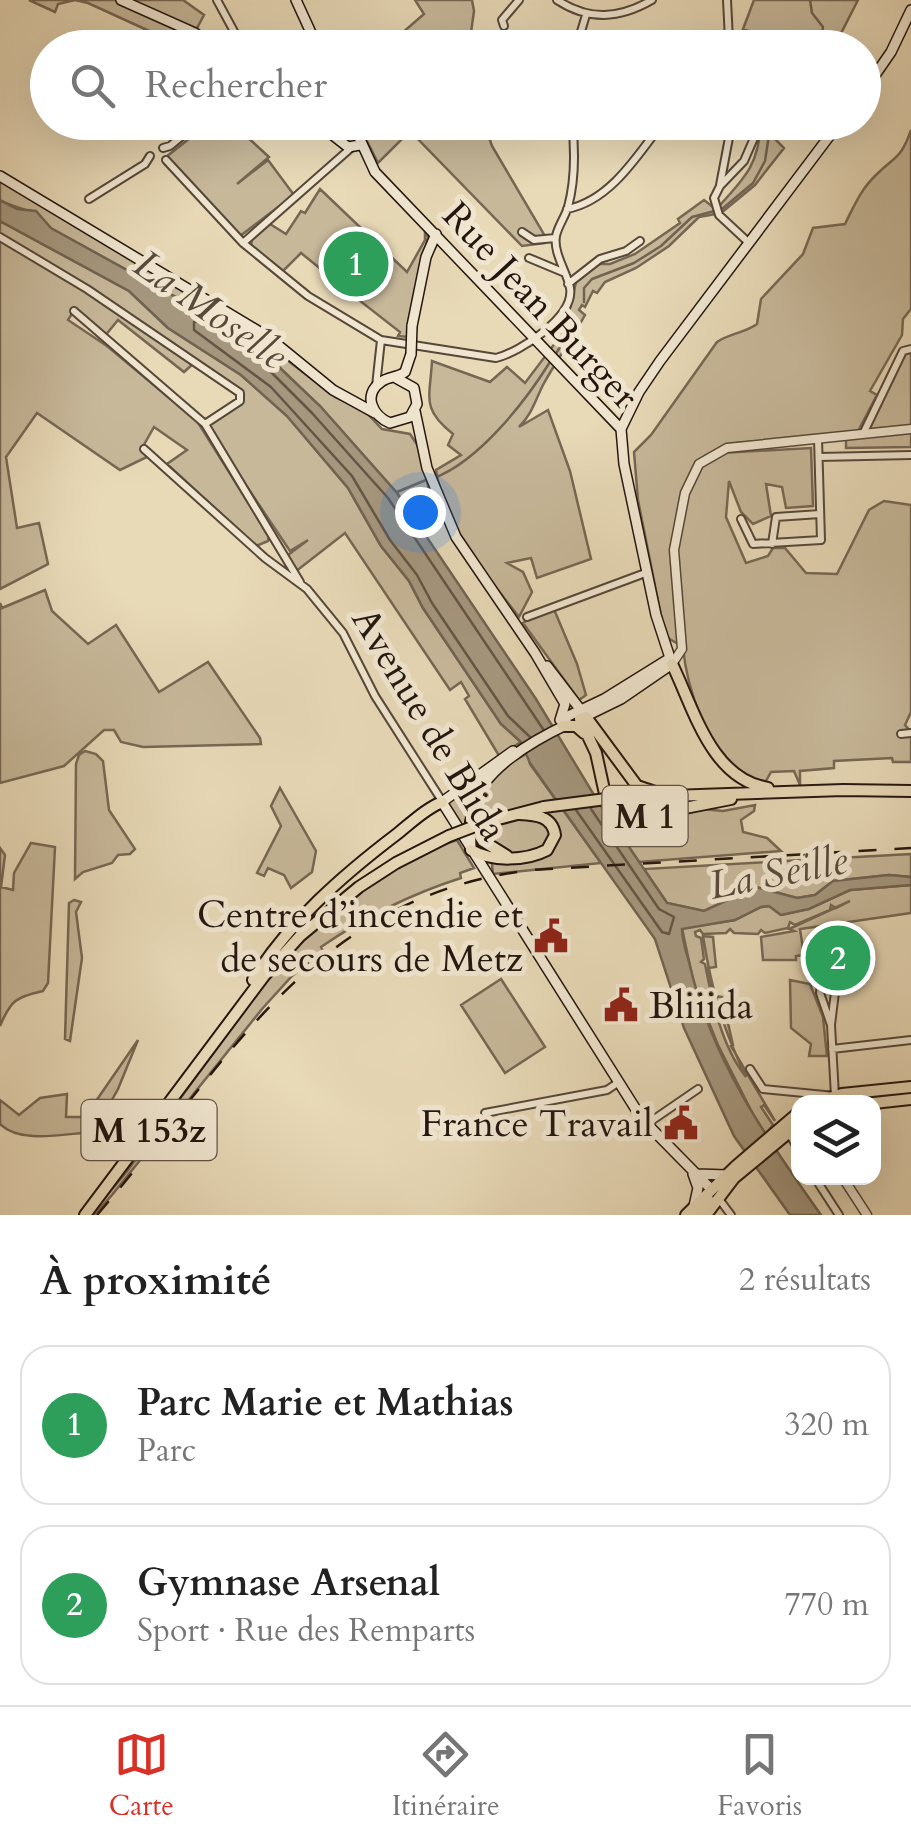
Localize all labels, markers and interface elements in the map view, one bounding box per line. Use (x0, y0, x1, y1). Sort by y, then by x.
search box (30, 30, 881, 140)
icon: search (65, 58, 120, 113)
text: Rechercher (145, 59, 327, 111)
street label: Rue Jean Burger (431, 191, 650, 421)
pin: 1 (324, 226, 388, 302)
water label: La Moselle (122, 237, 298, 384)
your location (395, 487, 446, 538)
street label: Avenue de Blida (339, 598, 519, 851)
road number: M 1 (602, 786, 688, 846)
water label: La Seille (704, 833, 853, 914)
place label: Centre d’incendie et de secours de Metz (197, 889, 523, 985)
public building icon: Centre d’incendie et de secours de Metz (532, 917, 570, 955)
pin: 2 (806, 920, 870, 996)
place label: Bliiida (649, 980, 753, 1032)
public building icon: Bliiida (602, 986, 640, 1024)
map controls (791, 1095, 881, 1185)
button: layers (791, 1095, 881, 1185)
place label: France Travail (421, 1098, 653, 1150)
road number: M 153z (82, 1100, 216, 1160)
public building icon: France Travail (662, 1104, 700, 1142)
text: À proximité (40, 1252, 272, 1309)
text: 2 résultats (739, 1258, 871, 1302)
text: Parc Marie et Mathias (137, 1377, 513, 1429)
text: 1 (66, 1403, 83, 1447)
text: 320 m (784, 1403, 869, 1447)
text: Parc (137, 1429, 196, 1473)
text: Gymnase Arsenal (137, 1557, 440, 1609)
text: 2 (66, 1583, 83, 1627)
text: 770 m (784, 1583, 869, 1627)
text: Sport · Rue des Remparts (137, 1609, 475, 1653)
tab: Carte (109, 1727, 174, 1825)
tab: Itinéraire (392, 1727, 500, 1825)
tab: Favoris (717, 1727, 802, 1825)

